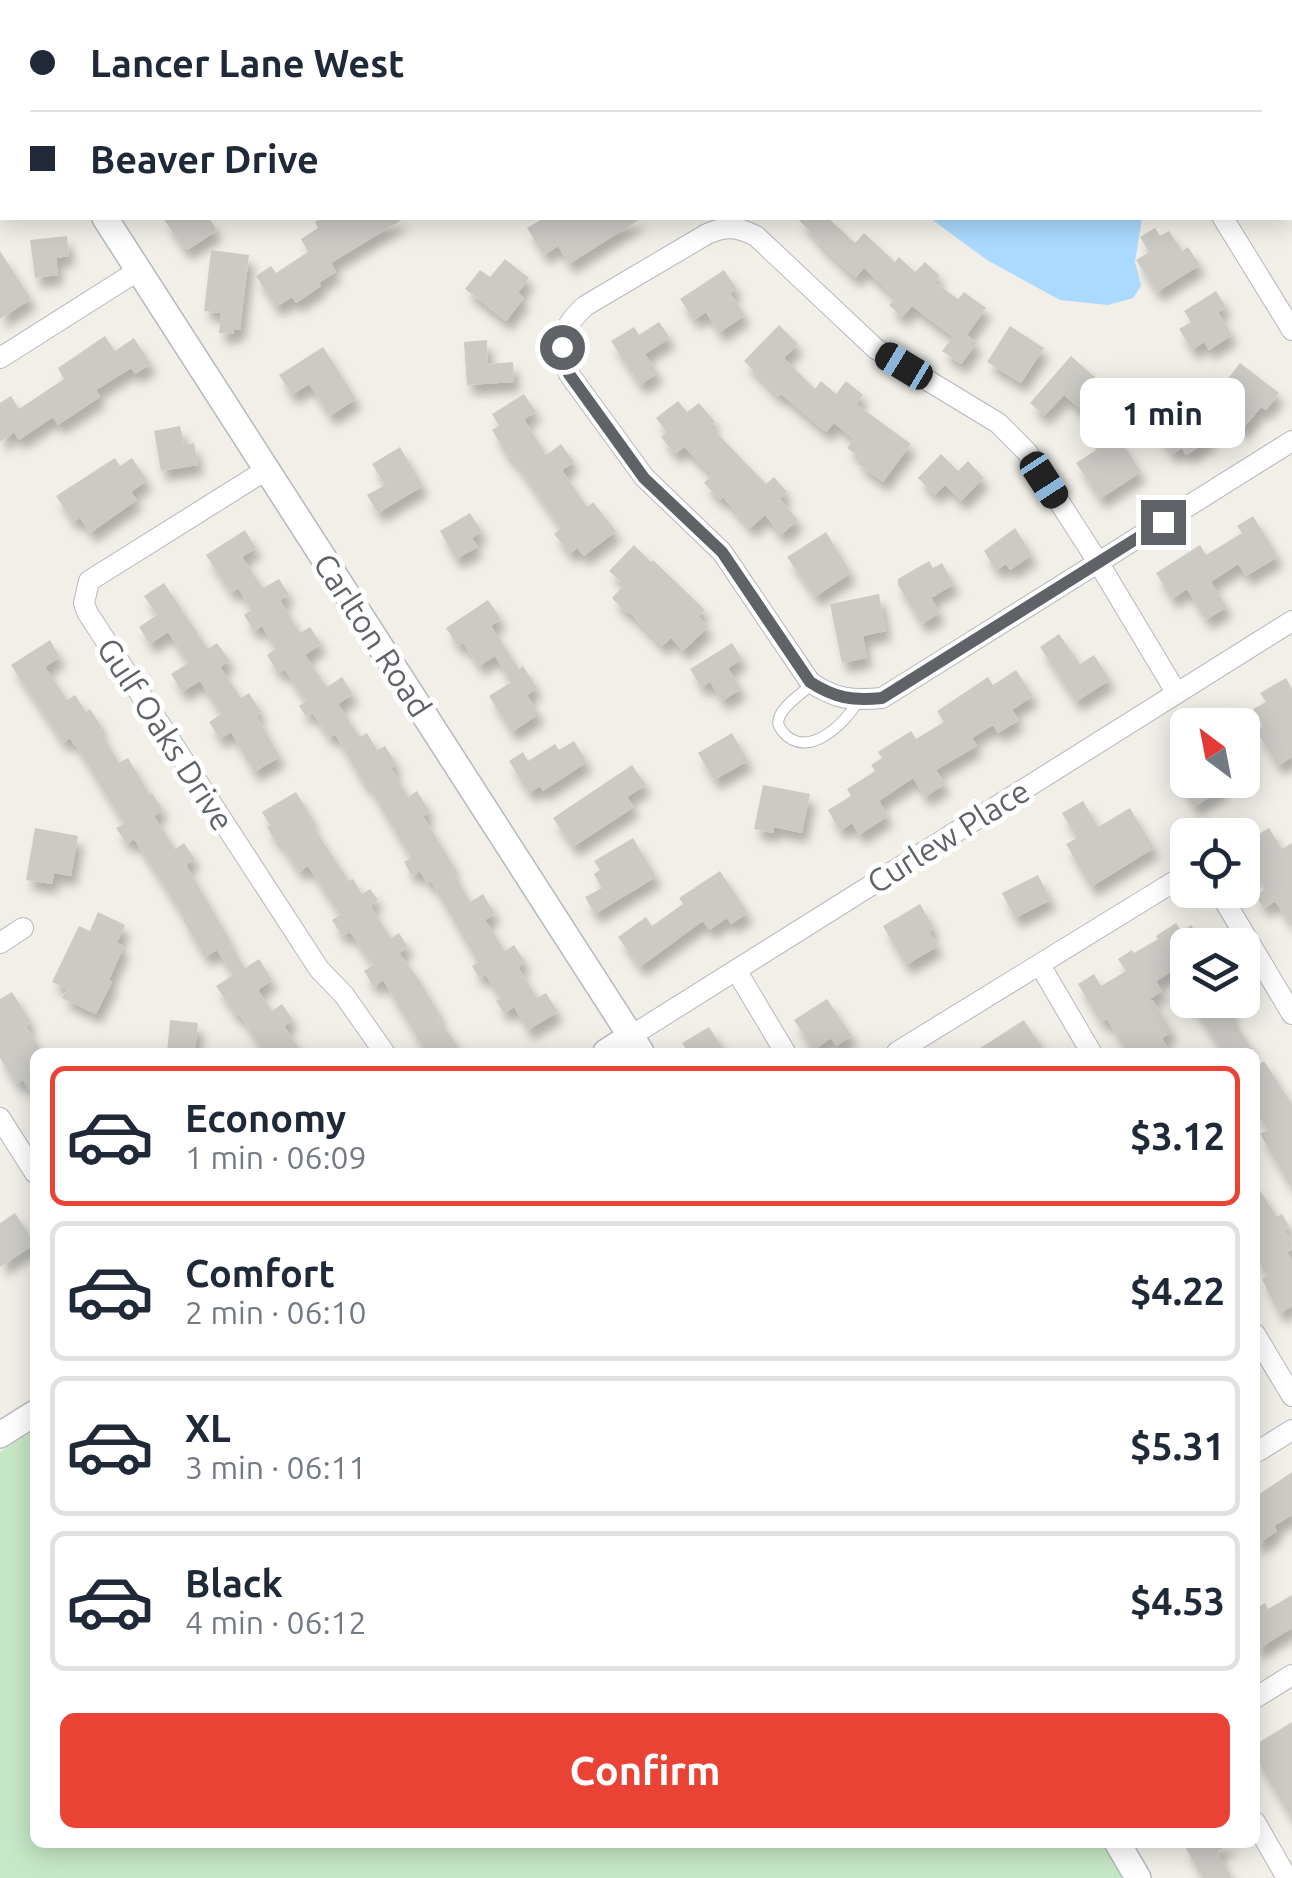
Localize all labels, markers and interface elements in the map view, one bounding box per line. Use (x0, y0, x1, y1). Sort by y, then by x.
text: Lancer Lane West (90, 42, 404, 84)
text: Beaver Drive (90, 138, 319, 180)
route start (540, 325, 585, 370)
car (871, 338, 937, 394)
callout: 1 min (1080, 377, 1246, 447)
text: 1 min (1122, 395, 1203, 431)
car (1015, 447, 1073, 513)
route end (1141, 500, 1186, 545)
street label: Carlton Road (307, 547, 439, 723)
street label: Gulf Oaks Drive (91, 631, 241, 837)
north arrow (1170, 708, 1260, 798)
map controls (1170, 708, 1260, 1018)
street label: Curlew Place (860, 772, 1036, 900)
button: locate (1170, 818, 1260, 908)
button: layers (1170, 928, 1260, 1018)
icon: car (65, 1091, 155, 1181)
text: Economy (185, 1097, 346, 1139)
text: $3.12 (1130, 1115, 1225, 1157)
text: 1 min · 06:09 (185, 1139, 367, 1175)
icon: car (65, 1246, 155, 1336)
text: Comfort (185, 1252, 335, 1294)
text: $4.22 (1130, 1270, 1225, 1312)
text: 2 min · 06:10 (185, 1294, 367, 1330)
icon: car (65, 1401, 155, 1491)
text: XL (185, 1407, 231, 1449)
text: $5.31 (1130, 1425, 1225, 1467)
text: 3 min · 06:11 (185, 1449, 367, 1485)
icon: car (65, 1556, 155, 1646)
text: Black (185, 1562, 283, 1604)
text: $4.53 (1130, 1580, 1225, 1622)
text: 4 min · 06:12 (185, 1604, 367, 1640)
button: Confirm (60, 1713, 1230, 1828)

